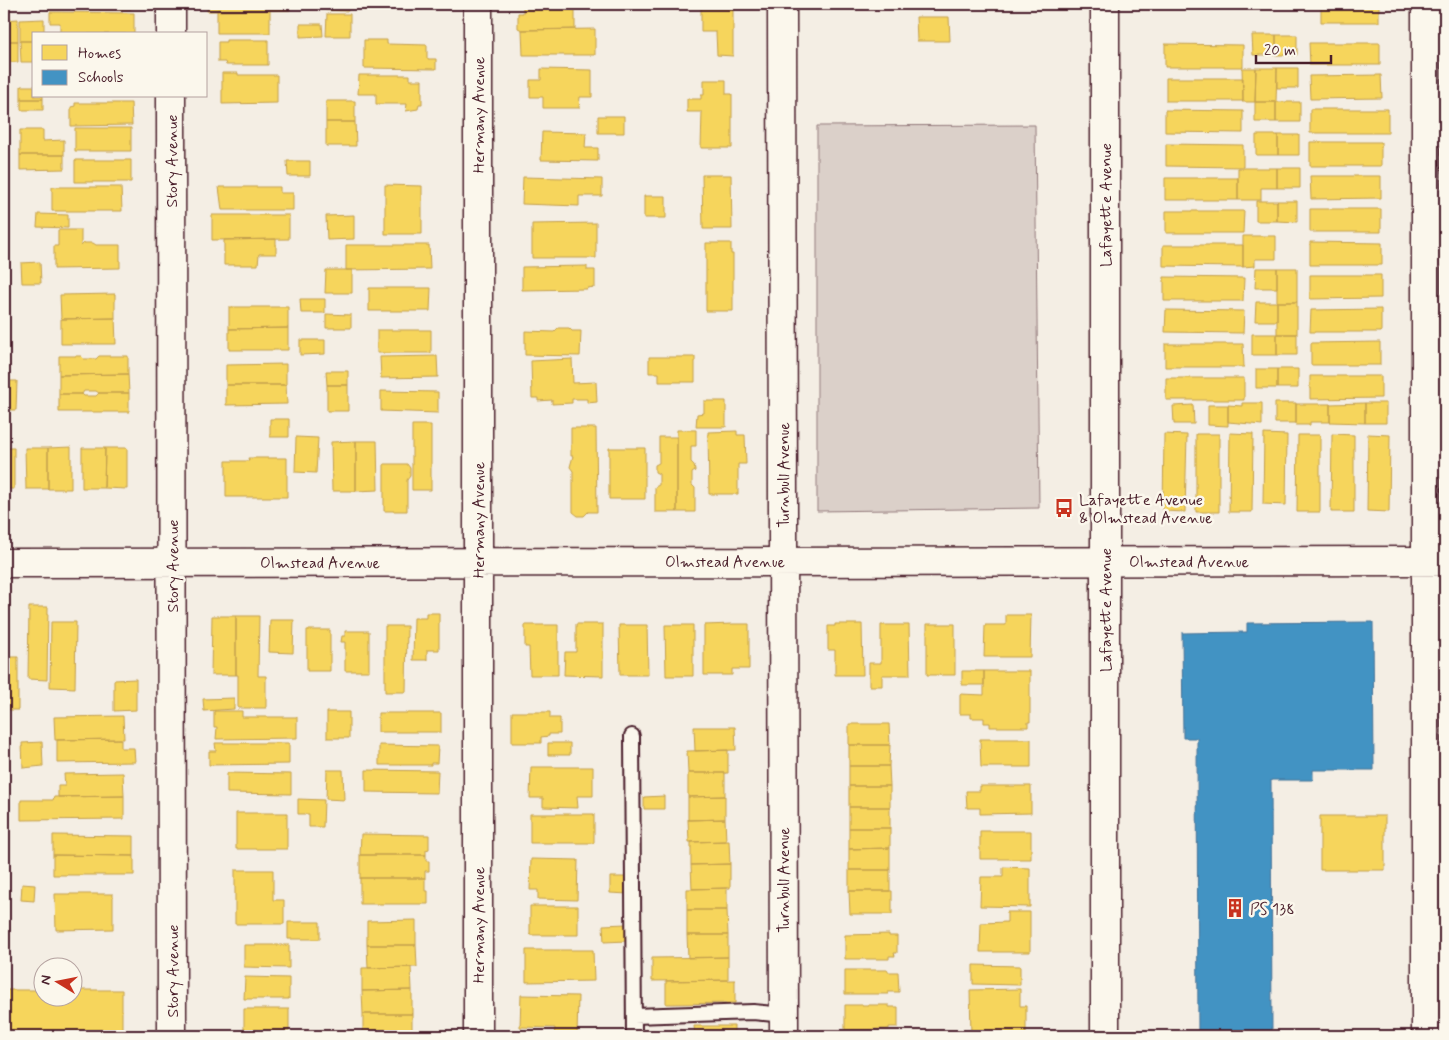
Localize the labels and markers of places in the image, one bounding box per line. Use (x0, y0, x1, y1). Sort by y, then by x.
place label: Lafayette Avenue & Olmstead Avenue (1079, 490, 1213, 529)
bus stop icon: Lafayette Avenue & Olmstead Avenue (1053, 497, 1075, 519)
building icon: PS 138 (1224, 897, 1246, 919)
place label: PS 138 (1250, 899, 1295, 920)

